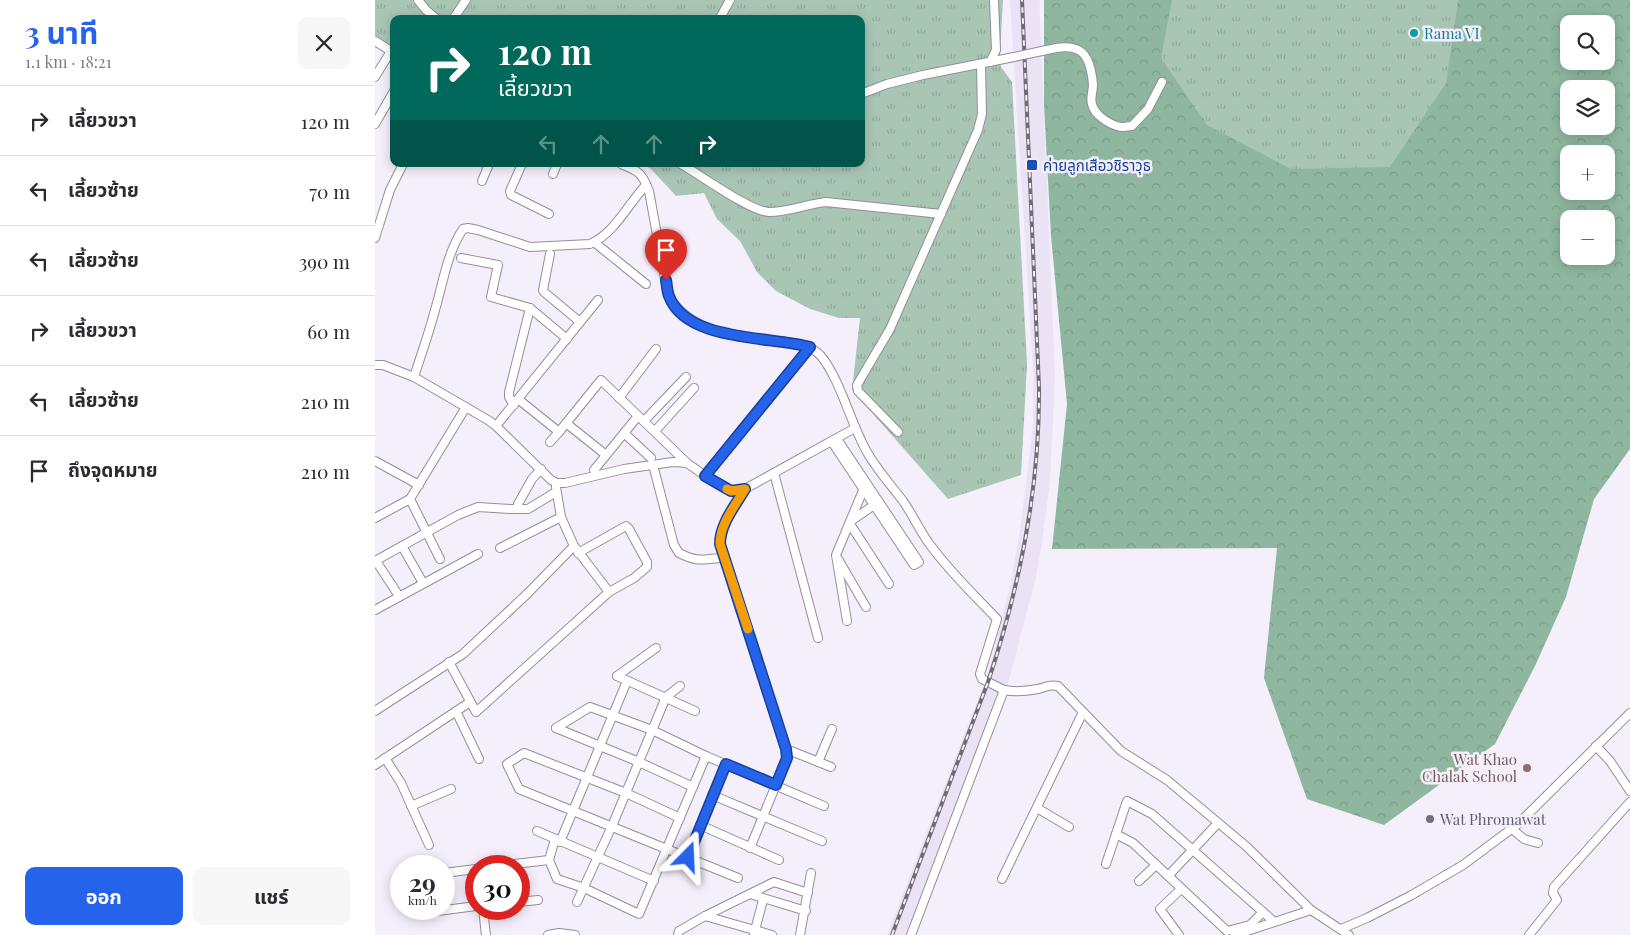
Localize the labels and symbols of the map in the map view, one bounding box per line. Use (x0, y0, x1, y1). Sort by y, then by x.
place label: Rama VI (1424, 23, 1480, 43)
marker: Rama VI (1408, 27, 1420, 39)
place label: ค่ายลูกเสือวชิราวุธ (1043, 155, 1151, 175)
marker: ค่ายลูกเสือวชิราวุธ (1025, 158, 1039, 172)
pin (645, 229, 687, 280)
place label: Wat Khao Chalak School (1422, 749, 1517, 786)
marker: Wat Khao Chalak School (1521, 762, 1533, 774)
place label: Wat Phromawat (1439, 809, 1547, 829)
marker: Wat Phromawat (1424, 813, 1436, 825)
position arrow (661, 830, 713, 882)
speed limit sign: 30 (465, 855, 530, 920)

